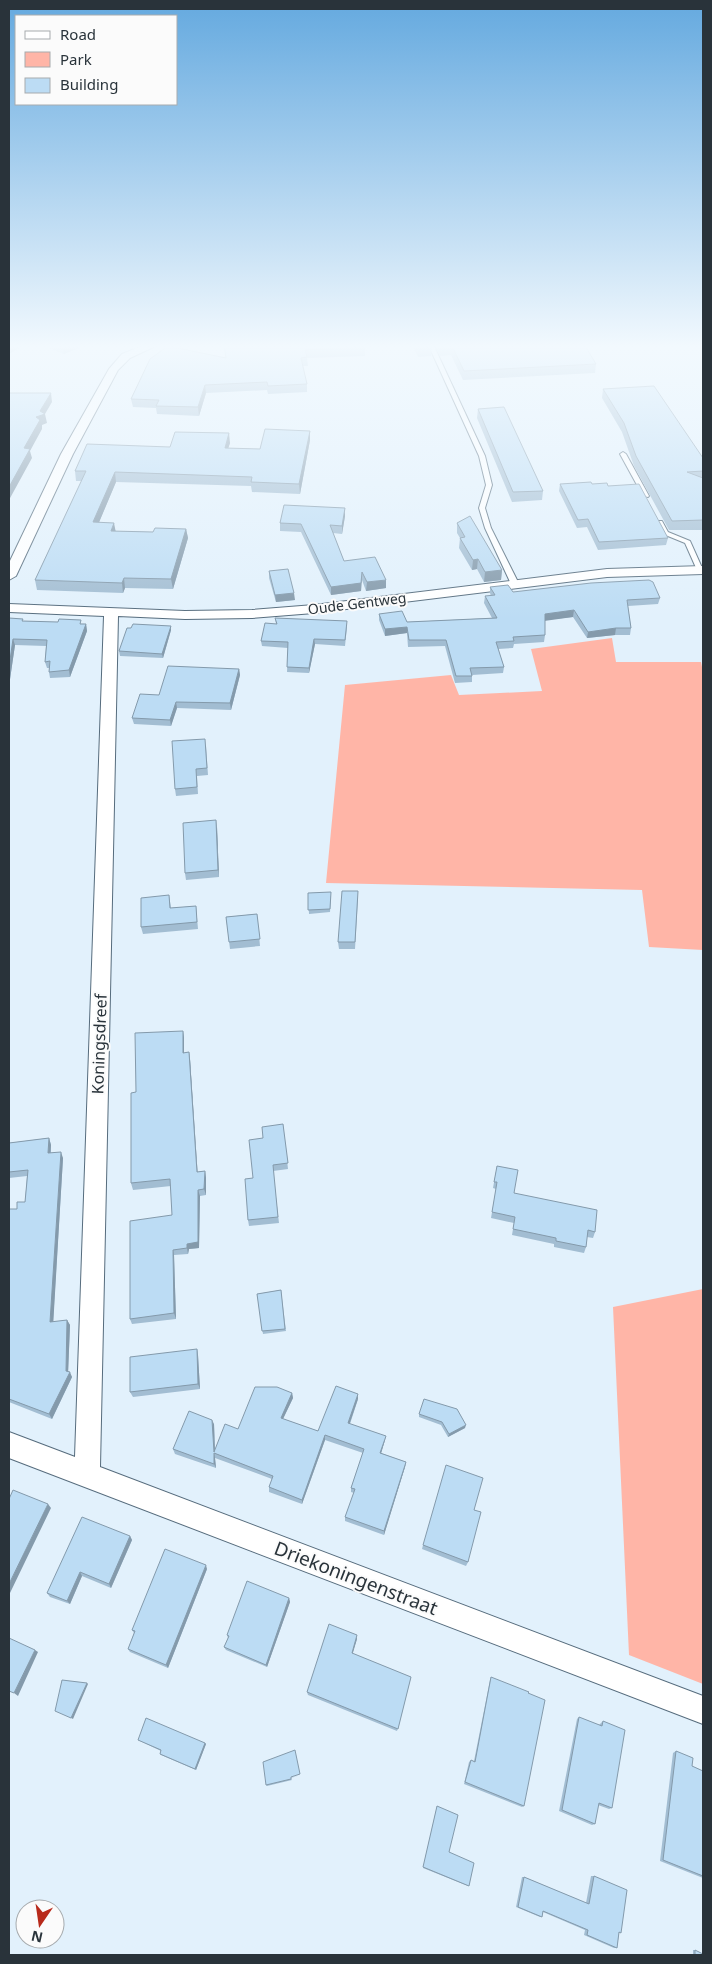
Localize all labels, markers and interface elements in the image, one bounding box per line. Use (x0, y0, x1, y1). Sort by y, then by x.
legend (15, 15, 178, 105)
text: Road (60, 24, 96, 44)
text: Park (60, 49, 92, 69)
text: Building (60, 74, 118, 94)
street label: Oude Gentweg (307, 588, 407, 618)
street label: Koningsdreef (86, 992, 112, 1095)
street label: Driekoningenstraat (271, 1535, 442, 1621)
north arrow (15, 1899, 65, 1949)
text: N (29, 1927, 45, 1948)

